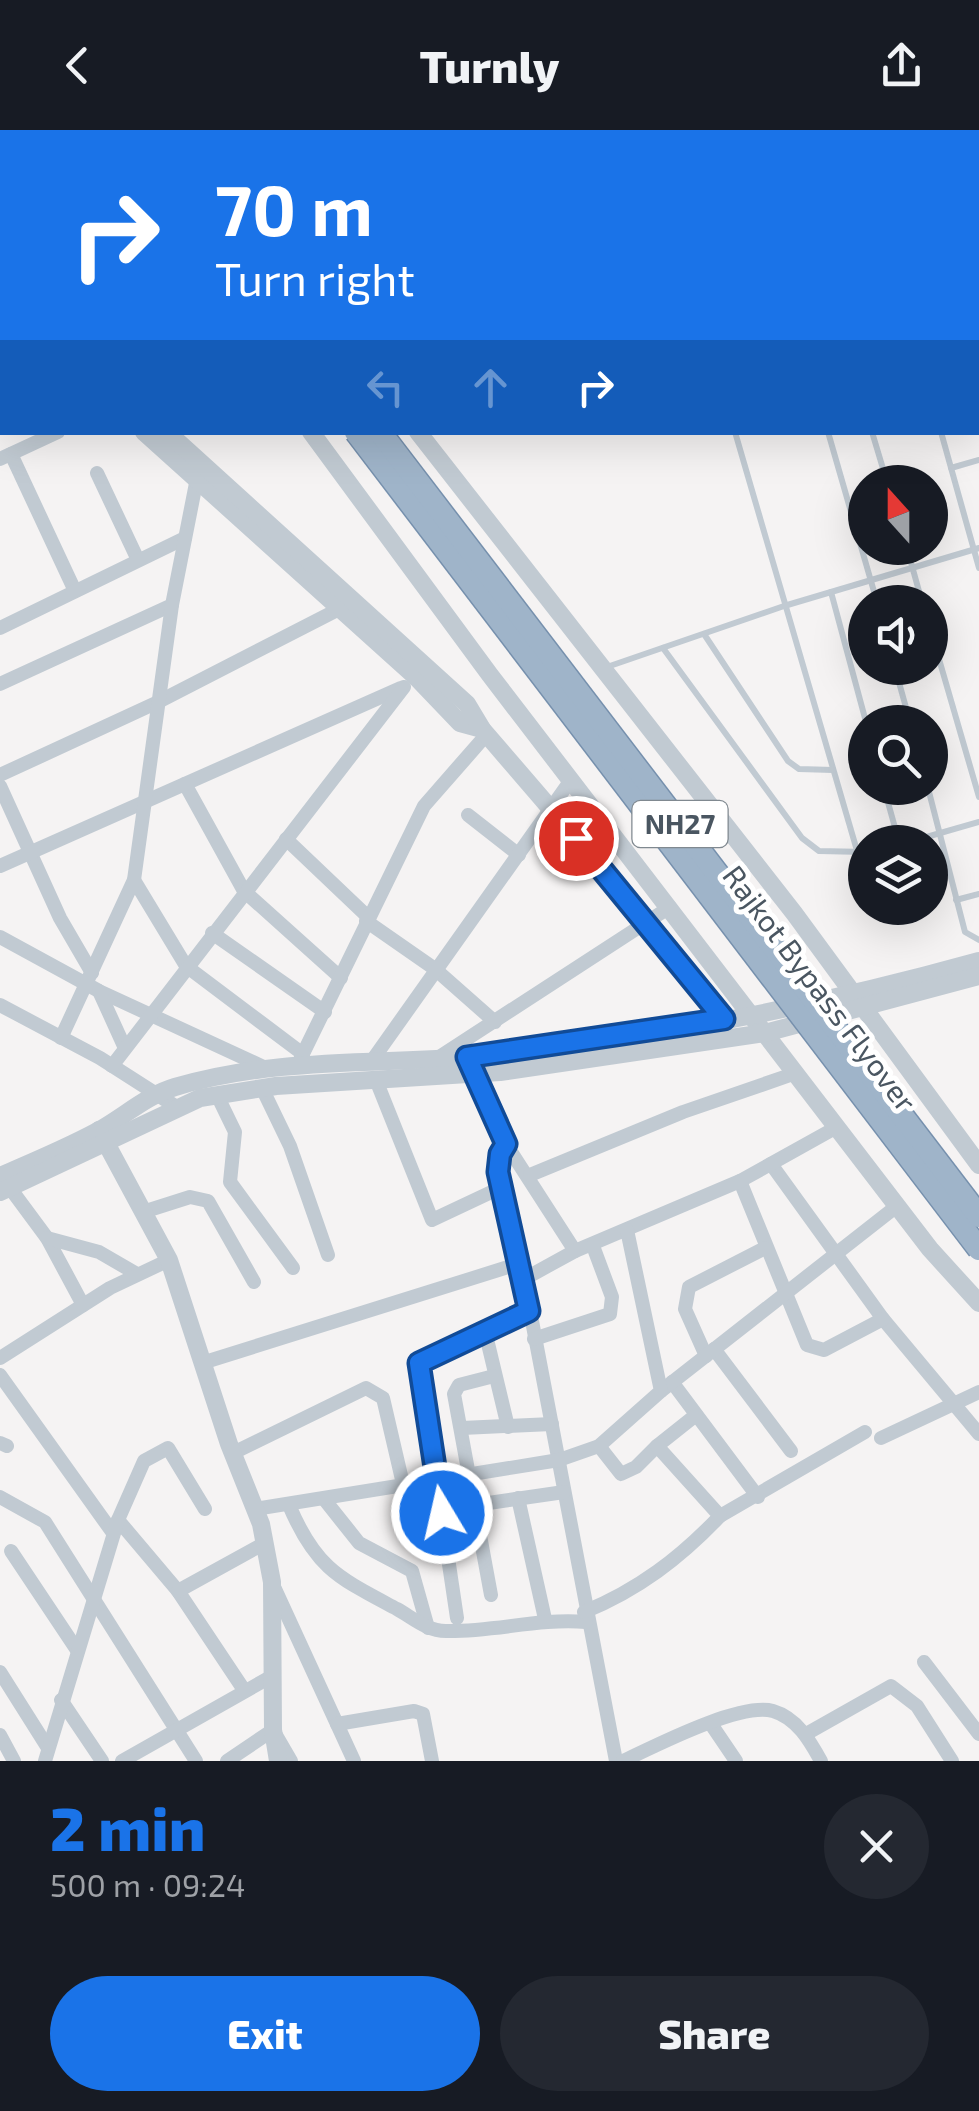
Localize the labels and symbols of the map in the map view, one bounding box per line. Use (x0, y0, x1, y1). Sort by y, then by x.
north arrow (848, 465, 948, 565)
pin (534, 796, 619, 881)
road number: NH27 (632, 801, 728, 847)
street label: Rajkot Bypass Flyover (716, 858, 925, 1118)
position arrow (390, 1461, 494, 1565)

